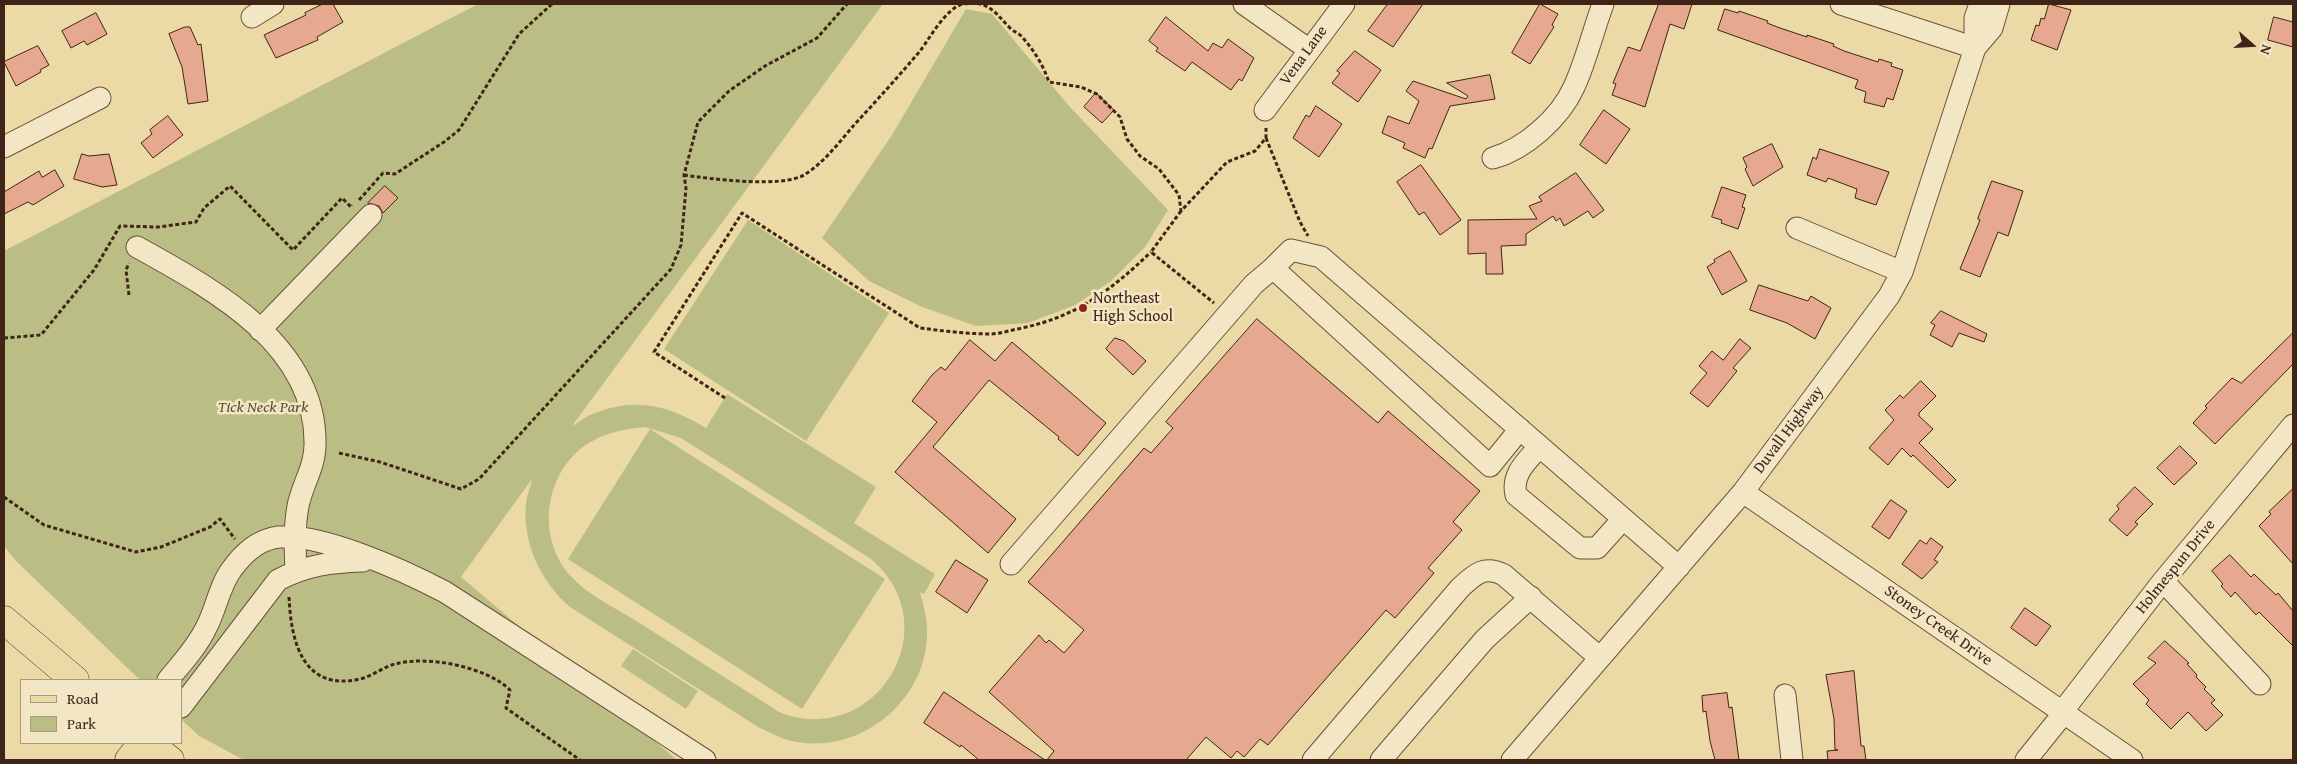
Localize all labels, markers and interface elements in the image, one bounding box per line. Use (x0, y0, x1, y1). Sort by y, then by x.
north arrow (2227, 20, 2277, 70)
street label: Vena Lane (1276, 22, 1332, 90)
text: N (2255, 42, 2277, 58)
place label: Northeast High School (1093, 289, 1173, 327)
marker: Northeast High School (1077, 302, 1089, 314)
street label: Duvall Highway (1750, 382, 1828, 478)
park label: Tick Neck Park (218, 398, 308, 418)
street label: Holmespun Drive (2132, 516, 2220, 618)
street label: Stoney Creek Drive (1880, 582, 1996, 670)
legend (20, 679, 182, 744)
text: Road (67, 688, 98, 709)
text: Park (67, 713, 96, 734)

